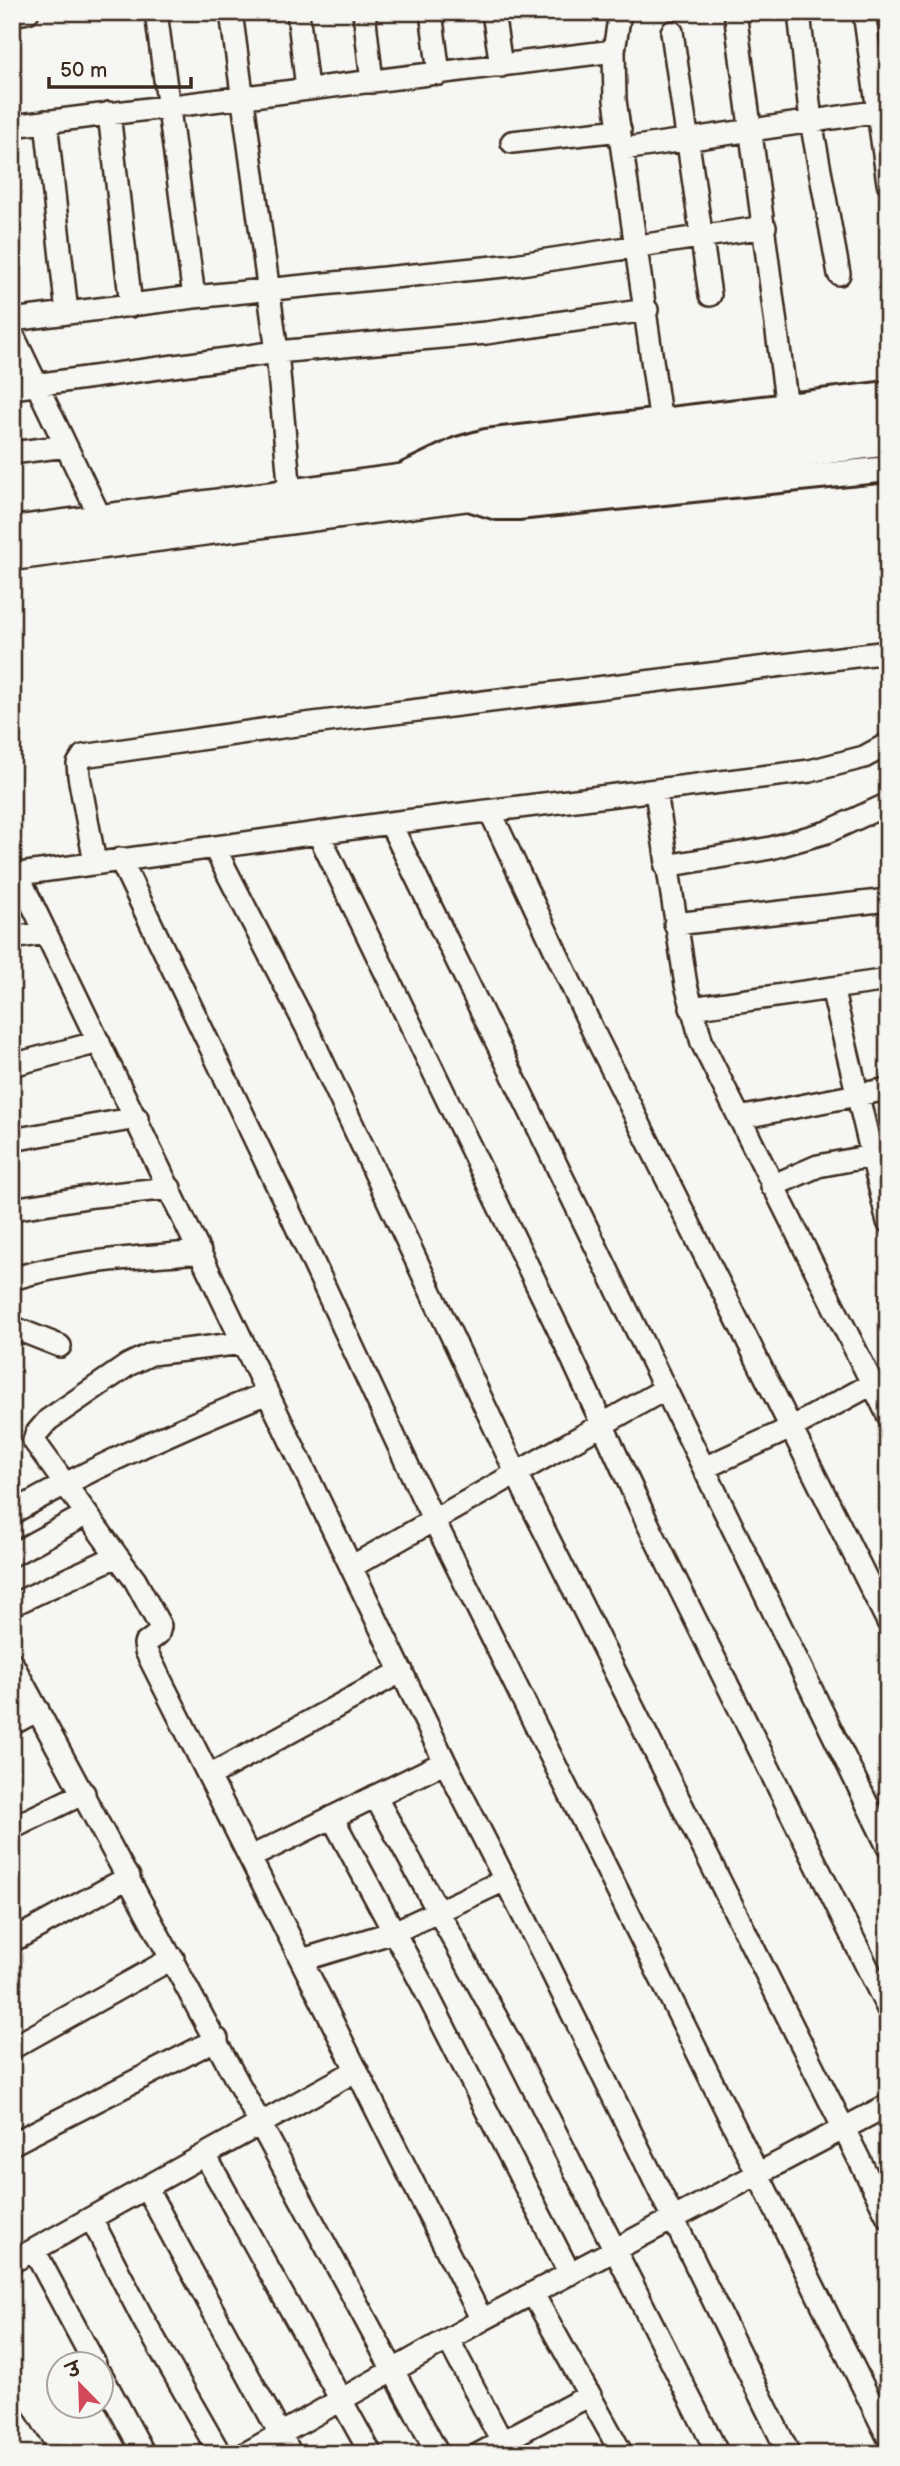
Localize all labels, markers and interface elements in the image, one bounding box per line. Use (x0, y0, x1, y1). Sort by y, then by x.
scale bar (49, 46, 191, 90)
text: 50 m (60, 58, 107, 83)
north arrow (46, 2350, 116, 2420)
text: उ (62, 2357, 86, 2385)

